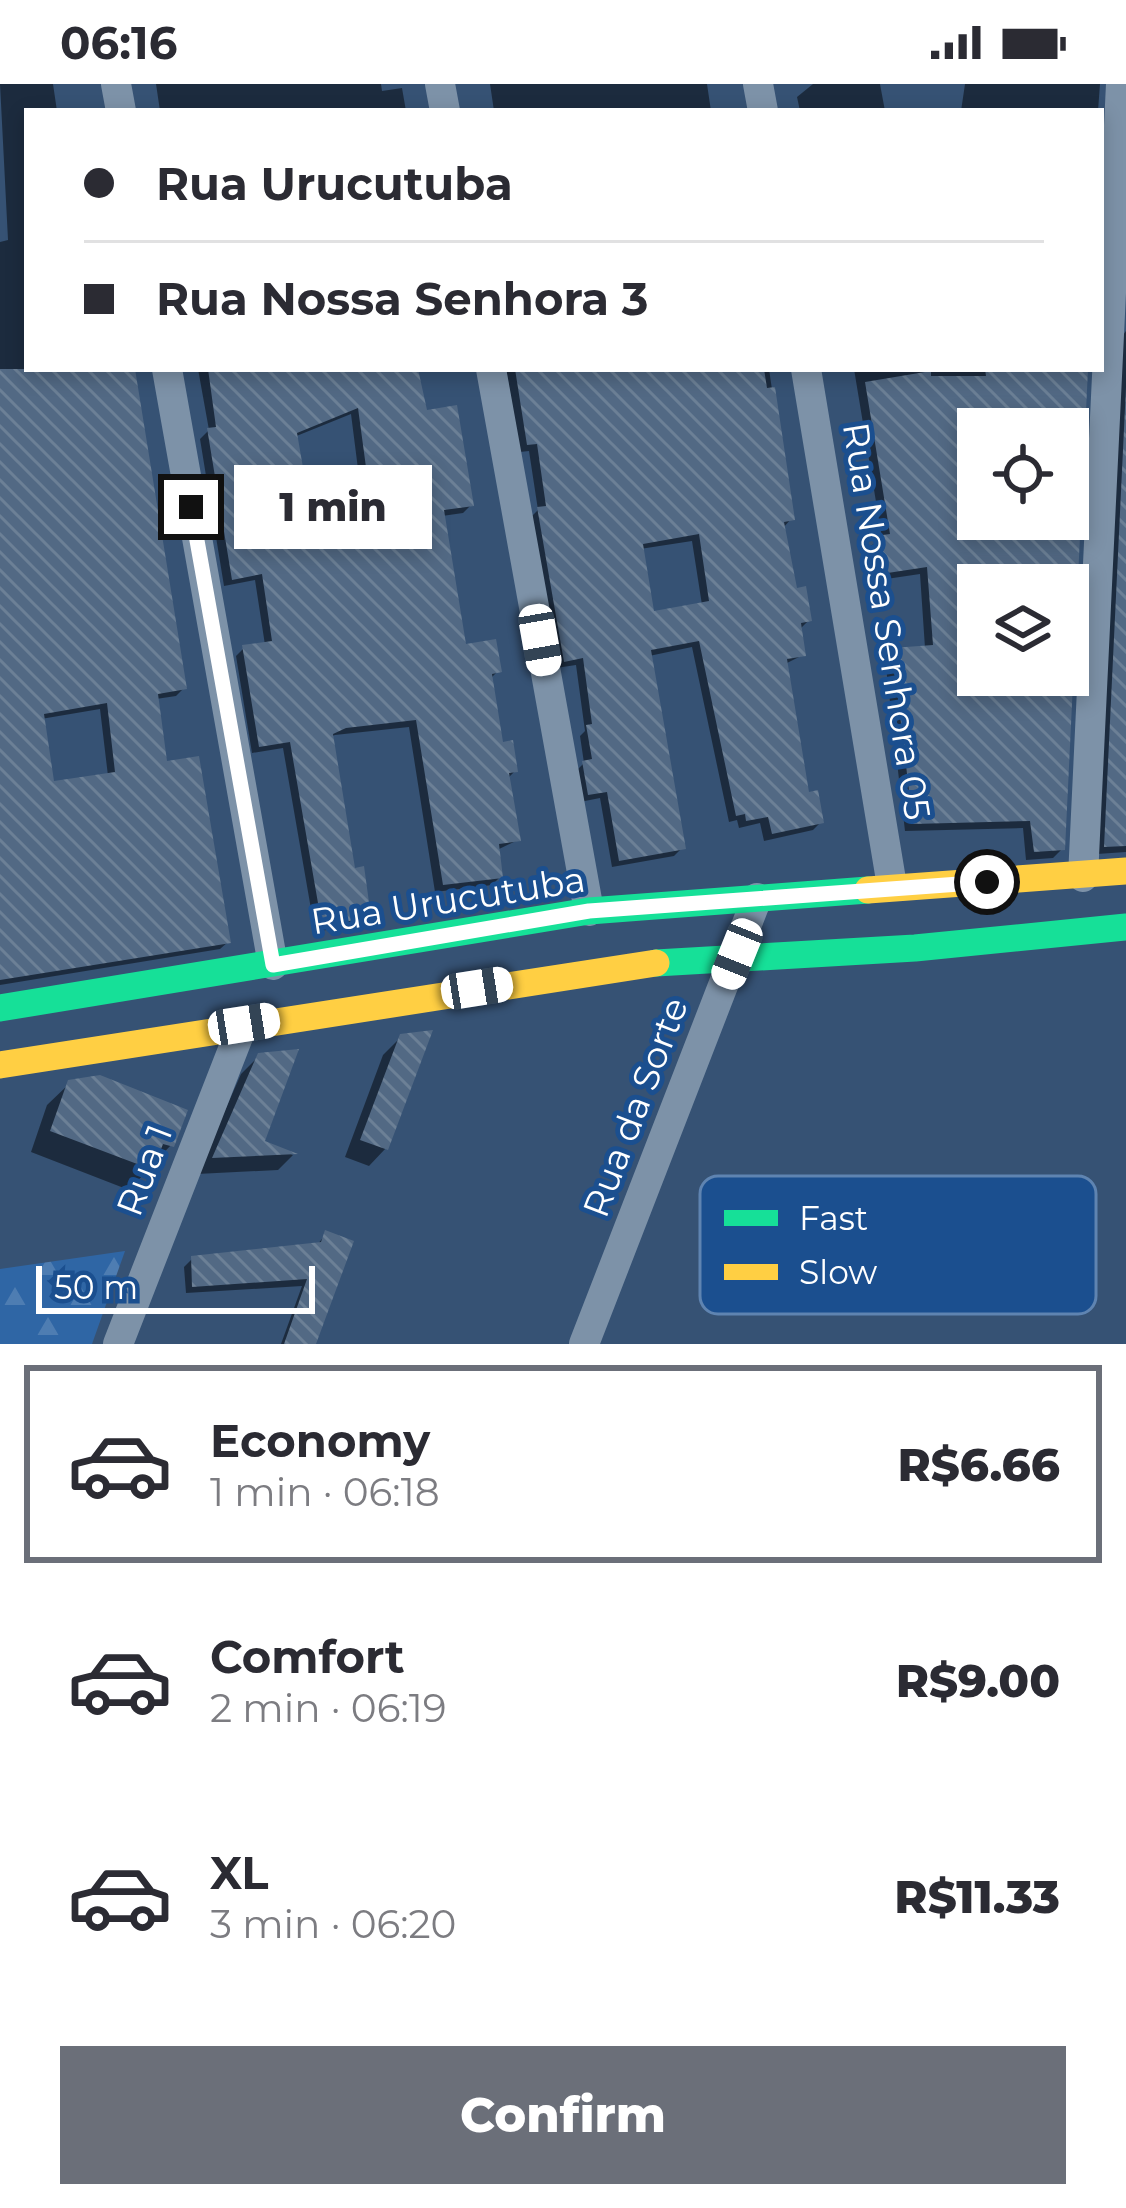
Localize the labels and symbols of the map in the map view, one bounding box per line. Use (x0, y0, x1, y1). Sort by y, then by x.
street label: Rua Nossa Senhora 05 (834, 419, 940, 823)
callout: 1 min (233, 465, 431, 549)
route end (164, 480, 218, 534)
car (516, 601, 564, 679)
route start (960, 855, 1014, 909)
street label: Rua Urucutuba (308, 857, 588, 943)
car (707, 914, 767, 994)
car (439, 965, 515, 1011)
street label: Rua da Sorte (573, 991, 697, 1223)
car (206, 1001, 282, 1047)
street label: Rua 1 (107, 1118, 181, 1222)
legend (700, 1176, 1096, 1314)
text: Fast (799, 1198, 868, 1238)
text: Slow (799, 1252, 877, 1292)
scale bar (36, 1260, 315, 1313)

